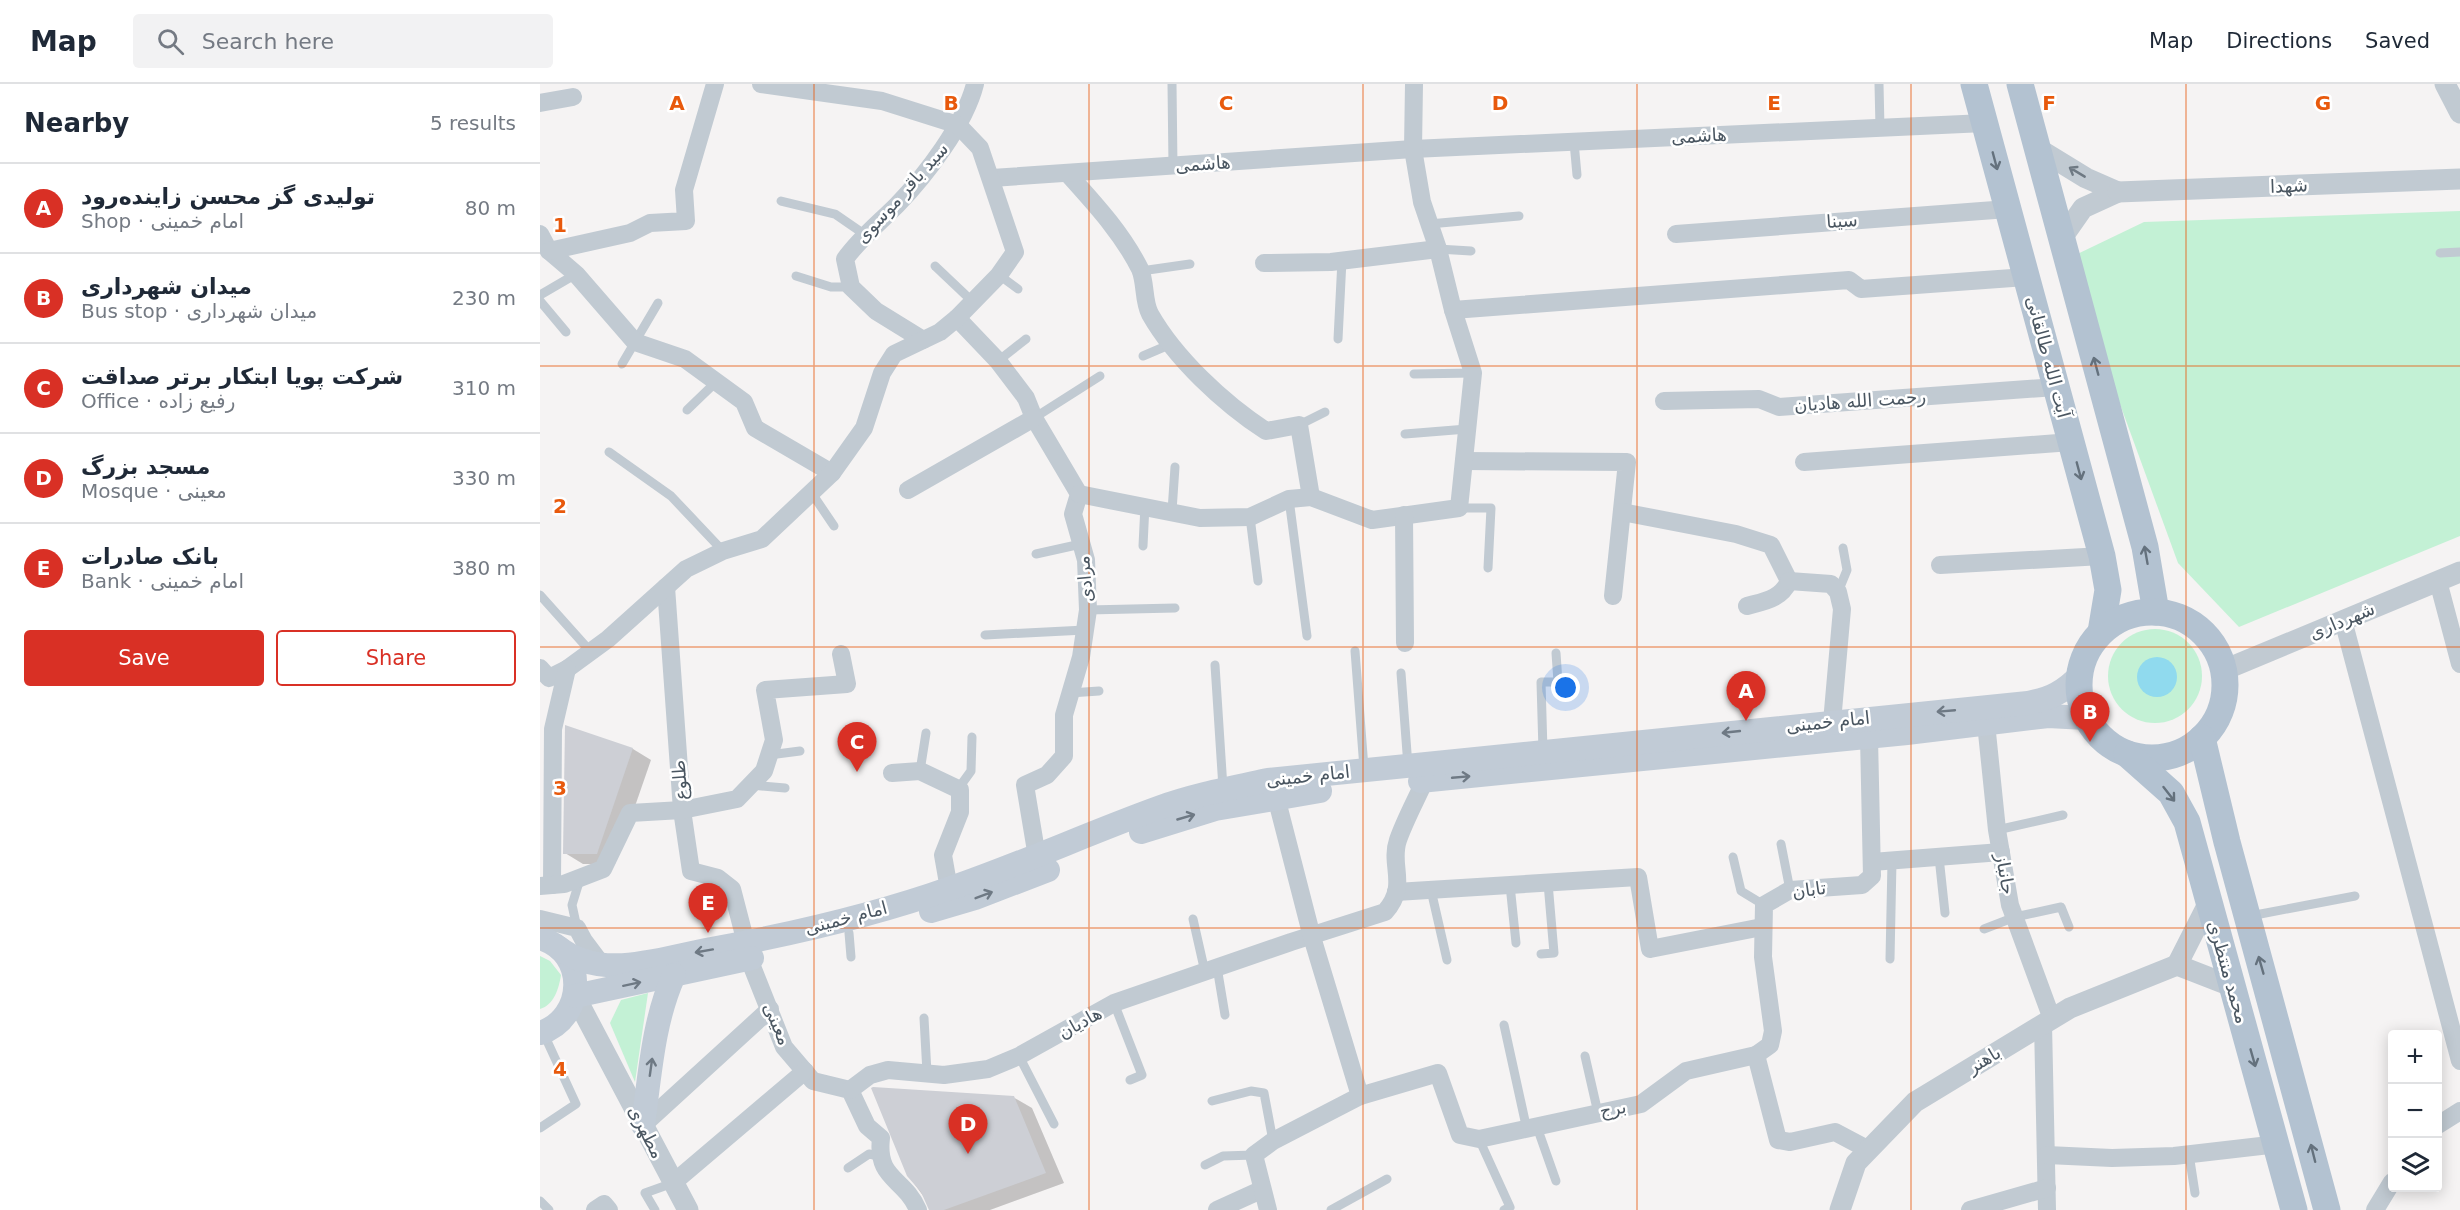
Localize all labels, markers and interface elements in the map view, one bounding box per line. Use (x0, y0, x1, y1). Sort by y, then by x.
search box (133, 14, 553, 68)
text: Map (30, 25, 97, 58)
icon: search (154, 25, 187, 58)
text: Search here (202, 29, 334, 54)
text: Map (2149, 29, 2193, 53)
text: Directions (2226, 29, 2332, 53)
text: Saved (2365, 29, 2430, 53)
text: A (669, 91, 685, 115)
text: B (943, 91, 959, 115)
text: C (1219, 91, 1233, 115)
text: D (1492, 91, 1508, 115)
text: E (1767, 91, 1781, 115)
text: F (2042, 91, 2056, 115)
text: G (2315, 91, 2331, 115)
text: Nearby (24, 108, 129, 138)
text: 5 results (430, 111, 516, 135)
street label: هاشمی (1671, 124, 1727, 147)
street label: سید باقر موسوی (851, 138, 953, 248)
street label: هاشمی (1175, 151, 1231, 176)
one-way arrow (1990, 151, 2001, 170)
one-way arrow (2069, 166, 2086, 178)
street label: شهدا (2270, 174, 2308, 198)
text: تولیدی گز محسن زاینده‌رود (81, 184, 375, 209)
text: A (36, 196, 51, 220)
text: 80 m (465, 196, 516, 220)
text: Shop · امام خمینی (81, 209, 244, 233)
street label: سینا (1826, 209, 1858, 232)
text: 1 (553, 213, 567, 237)
text: میدان شهرداری (81, 274, 252, 299)
text: B (36, 286, 51, 310)
text: 230 m (452, 286, 516, 310)
street label: آیت الله طالقانی (2022, 293, 2076, 421)
text: Bus stop · میدان شهرداری (81, 299, 317, 323)
one-way arrow (2090, 357, 2101, 376)
text: شرکت پویا ابتکار برتر صداقت (81, 364, 403, 389)
text: C (36, 376, 51, 400)
text: 310 m (452, 376, 516, 400)
street label: رحمت الله هادیان (1793, 385, 1927, 416)
text: Office · رفیع زاده (81, 389, 235, 413)
text: مسجد بزرگ (81, 454, 210, 479)
one-way arrow (2073, 461, 2085, 480)
text: D (35, 466, 52, 490)
text: 330 m (452, 466, 516, 490)
text: Mosque · معینی (81, 479, 227, 503)
text: 2 (553, 494, 567, 518)
text: بانک صادرات (81, 544, 219, 569)
one-way arrow (2140, 545, 2151, 565)
street label: مرادی (1072, 555, 1098, 603)
text: E (37, 556, 50, 580)
text: 380 m (452, 556, 516, 580)
text: Bank · امام خمینی (81, 569, 244, 593)
street label: شهرداری (2306, 597, 2378, 645)
button: Save (24, 630, 264, 686)
button: Share (276, 630, 516, 686)
pin: A (1726, 672, 1766, 721)
your location (1551, 673, 1580, 702)
pin: B (2070, 692, 2110, 742)
one-way arrow (1937, 706, 1957, 717)
street label: امام خمینی (1785, 707, 1871, 736)
pin: C (838, 722, 876, 772)
one-way arrow (1722, 727, 1742, 738)
street label: طلوع (668, 759, 692, 801)
street label: امام خمینی (1265, 761, 1351, 790)
one-way arrow (1451, 771, 1471, 782)
text: 3 (553, 776, 567, 800)
one-way arrow (2163, 785, 2176, 801)
one-way arrow (1176, 811, 1195, 822)
street label: جانباز (1991, 851, 2019, 896)
street label: تابان (1791, 877, 1827, 902)
pin: E (688, 884, 728, 933)
one-way arrow (974, 889, 993, 900)
street label: امام خمینی (802, 896, 889, 939)
street label: محمد منتظری (2203, 918, 2253, 1026)
one-way arrow (695, 946, 715, 957)
one-way arrow (2255, 956, 2266, 975)
one-way arrow (623, 977, 642, 989)
street label: معینی (759, 999, 796, 1048)
street label: هادیان (1054, 1002, 1105, 1043)
map controls (2388, 1030, 2442, 1192)
button: + (2388, 1030, 2442, 1084)
street label: باهنر (1962, 1041, 2005, 1079)
one-way arrow (2247, 1048, 2259, 1067)
text: 4 (553, 1057, 567, 1081)
one-way arrow (645, 1057, 656, 1077)
button: − (2388, 1084, 2442, 1138)
street label: برج (1598, 1096, 1628, 1122)
street label: مطهری (623, 1102, 669, 1162)
pin: D (948, 1104, 988, 1154)
button: layers (2388, 1138, 2442, 1192)
one-way arrow (2306, 1144, 2318, 1163)

